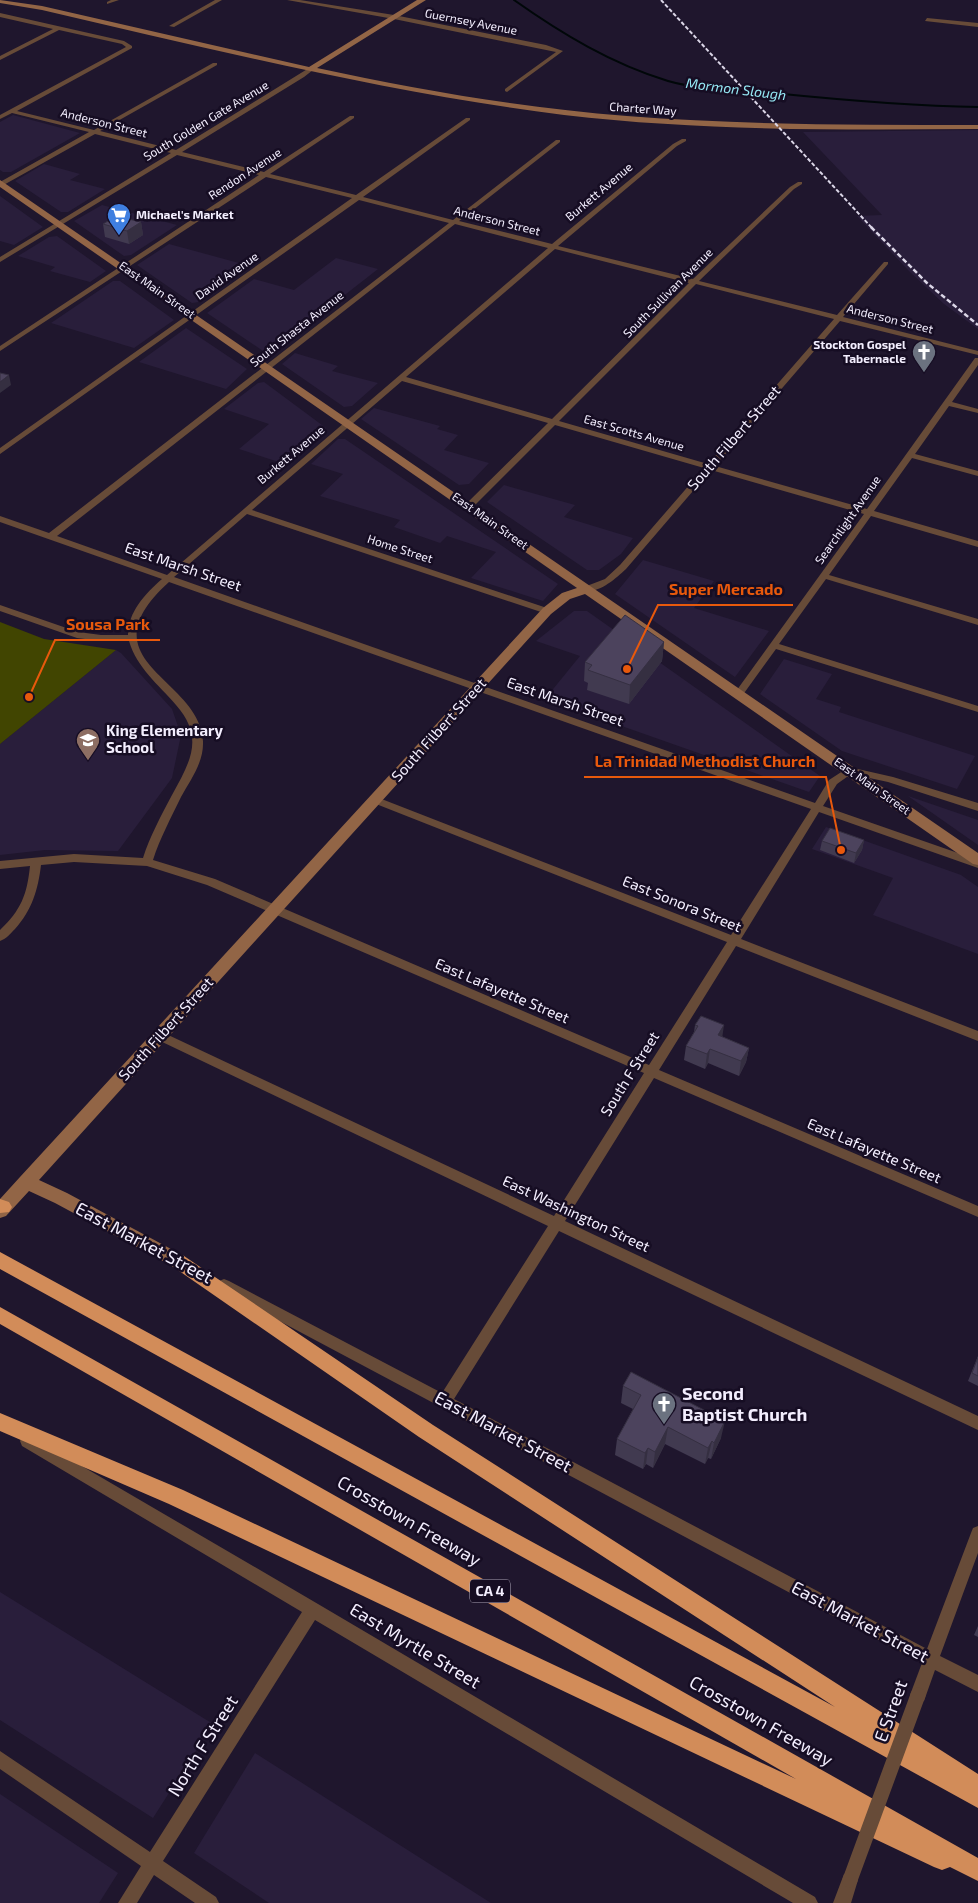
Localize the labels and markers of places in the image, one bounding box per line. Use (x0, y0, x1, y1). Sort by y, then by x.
supermarket icon: Michael's Market (106, 202, 132, 236)
place label: Michael's Market (136, 207, 234, 221)
place label: Stockton Gospel Tabernacle (813, 337, 906, 365)
church icon: Stockton Gospel Tabernacle (911, 339, 937, 373)
callout: Super Mercado (658, 574, 793, 605)
callout: Sousa Park (55, 609, 160, 640)
place label: King Elementary School (106, 721, 223, 756)
school or university icon: King Elementary School (75, 727, 101, 761)
callout: La Trinidad Methodist Church (584, 746, 826, 777)
place label: Second Baptist Church (682, 1382, 807, 1425)
church icon: Second Baptist Church (651, 1391, 677, 1425)

